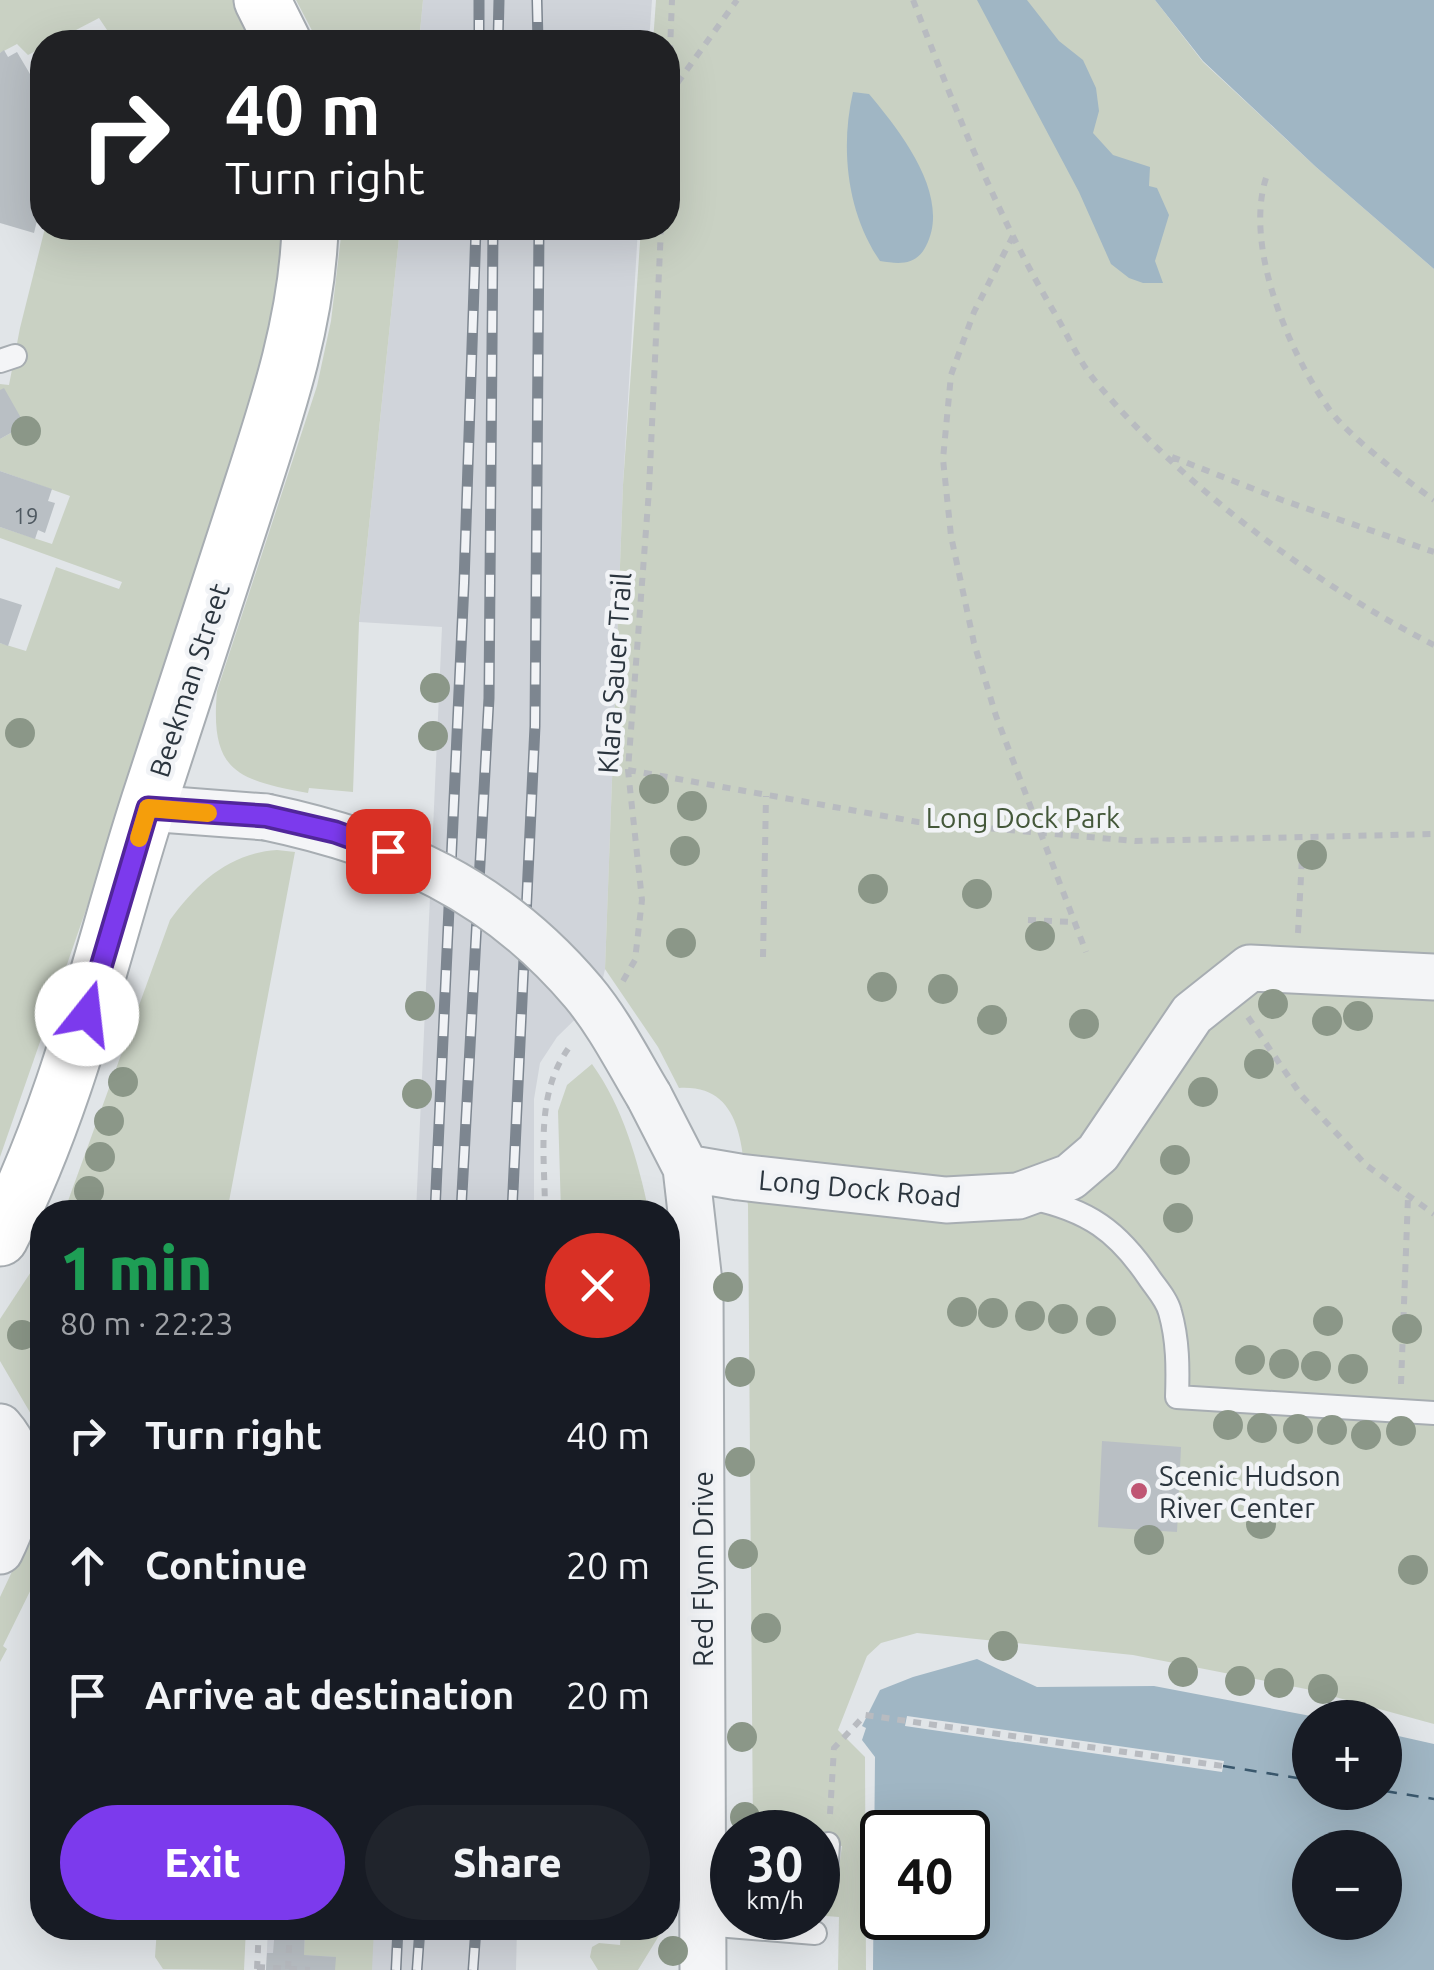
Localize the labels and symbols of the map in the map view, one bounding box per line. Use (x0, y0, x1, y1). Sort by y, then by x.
house number: 19 (14, 503, 38, 528)
street label: Klara Sauer Trail (592, 571, 636, 775)
street label: Beekman Street (143, 579, 235, 781)
park label: Long Dock Park (926, 802, 1120, 833)
pin (346, 809, 431, 894)
position arrow (35, 962, 139, 1066)
street label: Long Dock Road (757, 1164, 963, 1212)
place label: Scenic Hudson River Center (1159, 1460, 1341, 1523)
street label: Red Flynn Drive (687, 1471, 718, 1667)
marker: Scenic Hudson River Center (1128, 1480, 1150, 1502)
speed limit sign: 40 (860, 1810, 990, 1940)

